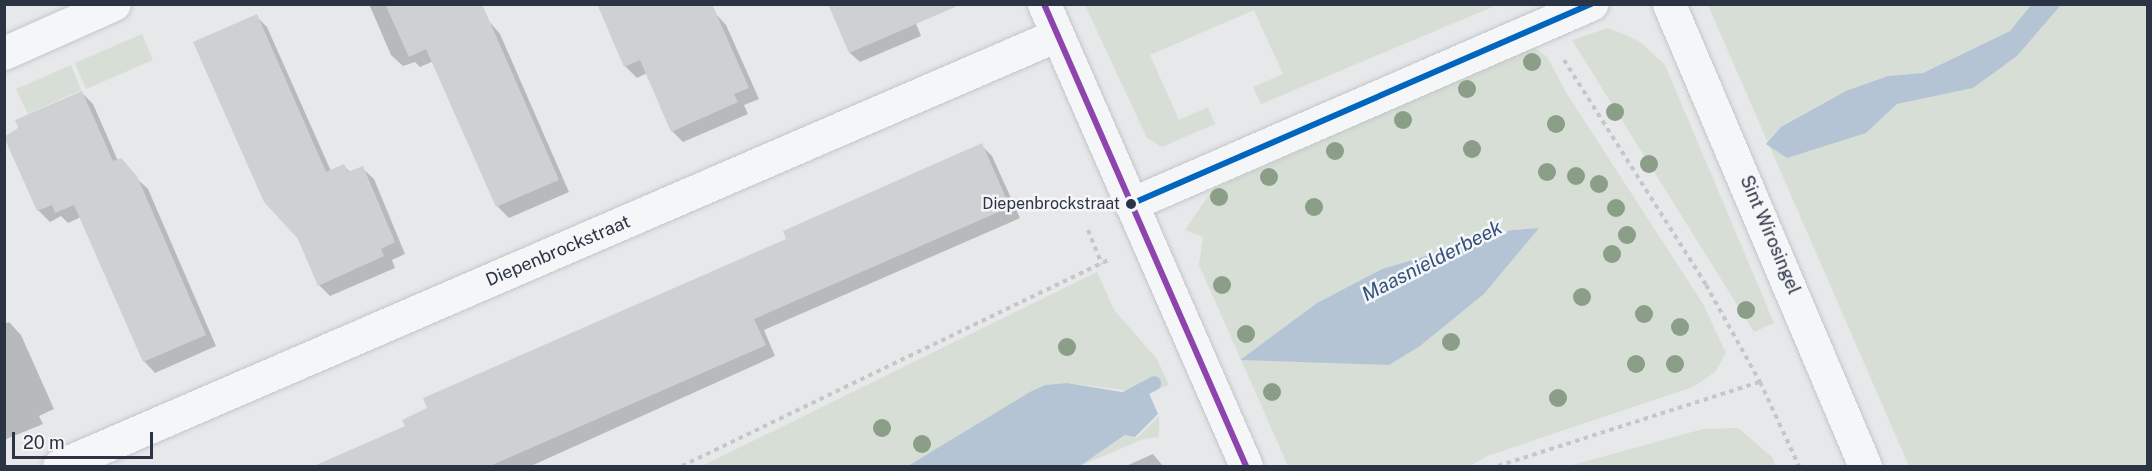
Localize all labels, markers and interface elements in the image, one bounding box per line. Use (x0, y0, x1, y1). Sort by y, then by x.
street label: Sint Wirosingel (1735, 172, 1805, 298)
place label: Diepenbrockstraat (982, 194, 1120, 214)
marker: Diepenbrockstraat (1125, 198, 1137, 210)
street label: Diepenbrockstraat (482, 211, 634, 291)
water label: Maasnielderbeek (1358, 215, 1506, 307)
scale bar (15, 420, 156, 458)
text: 20 m (23, 432, 65, 453)

